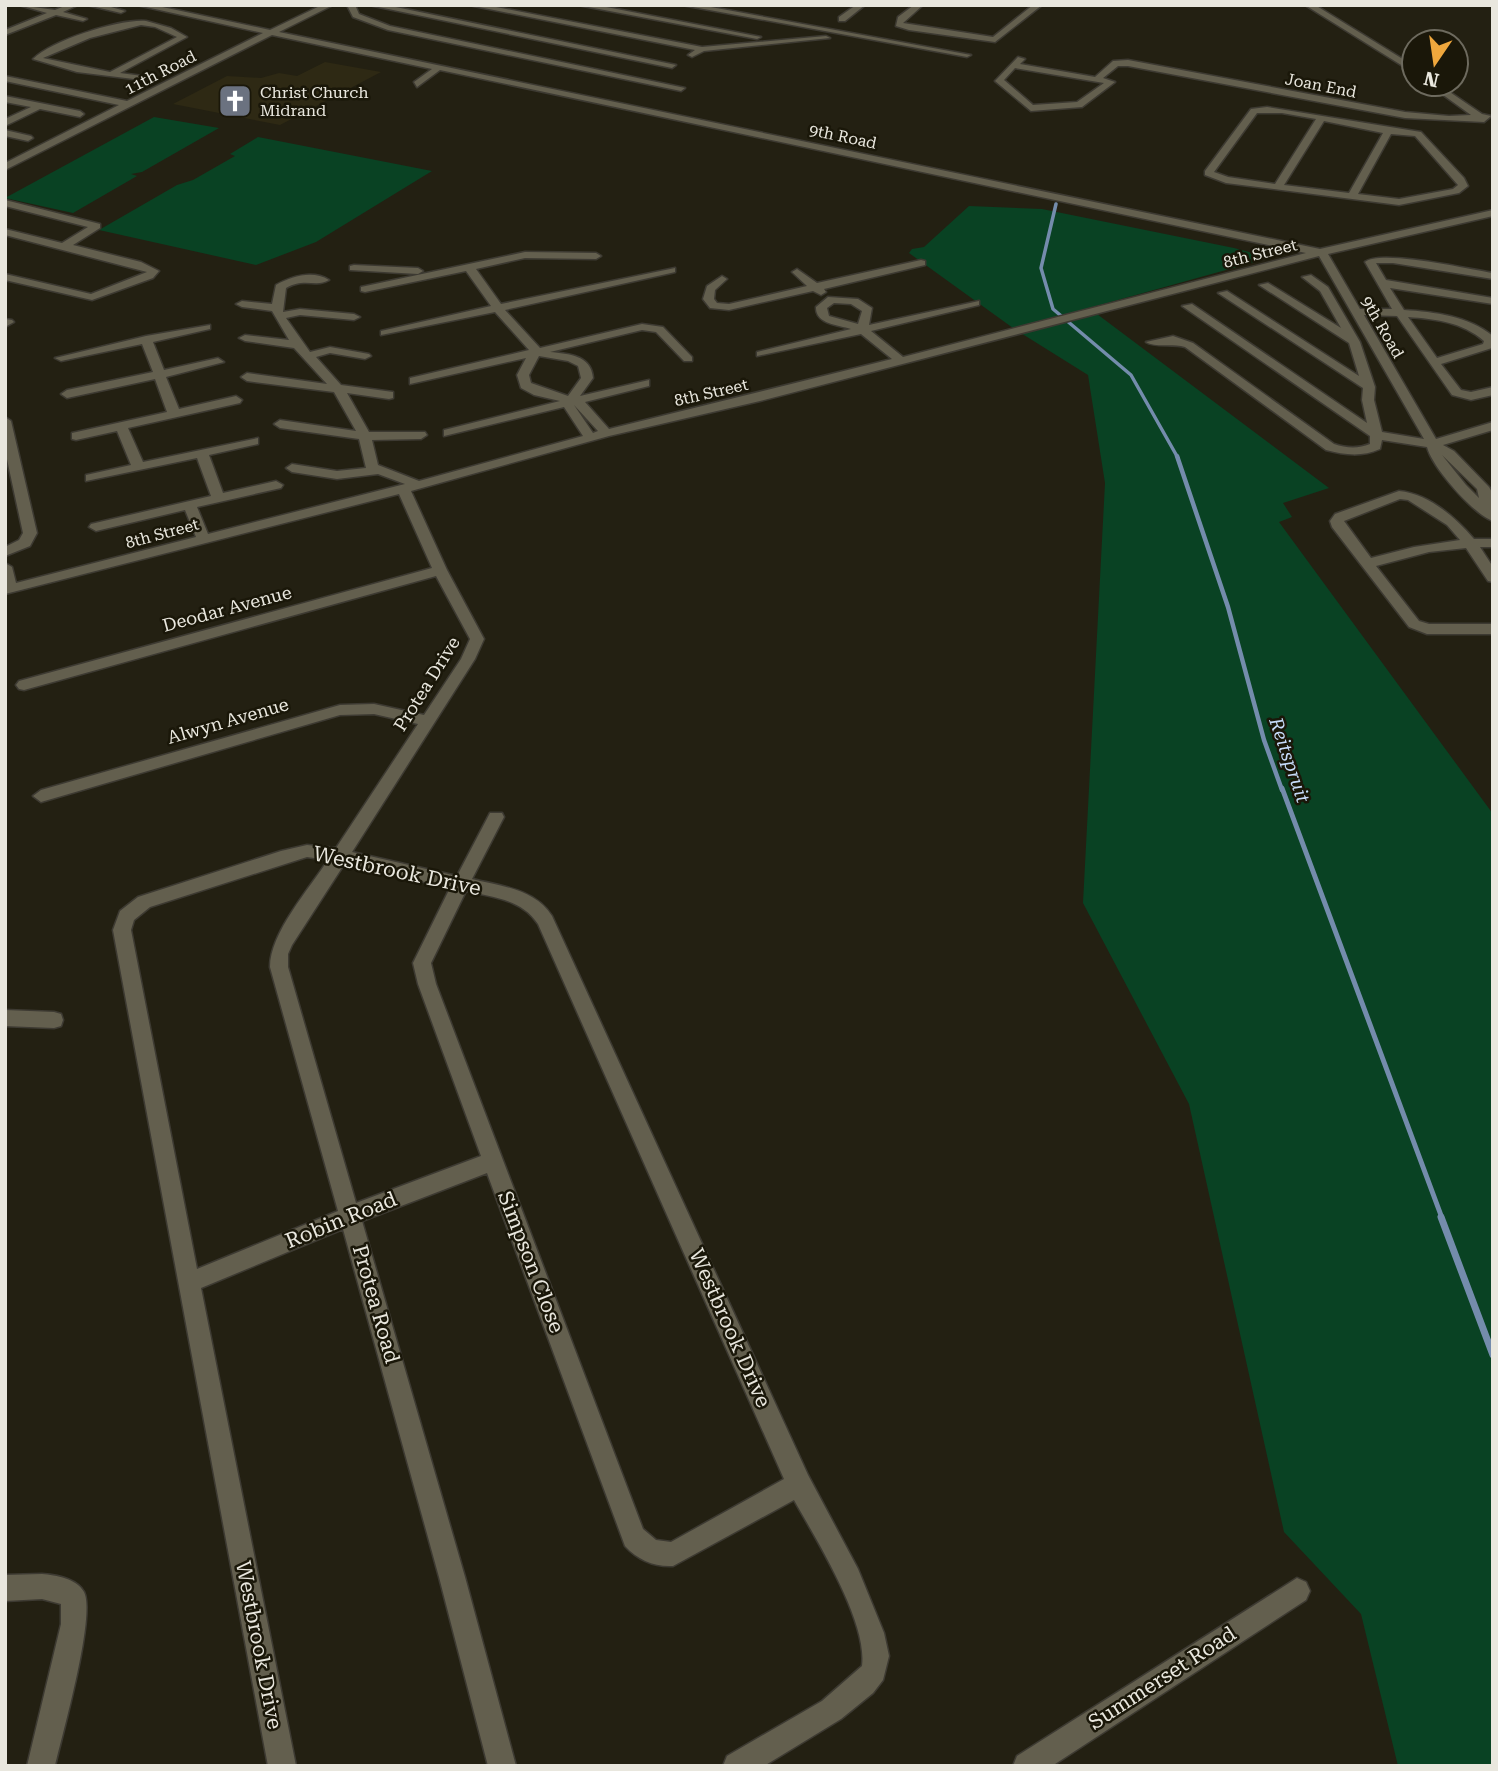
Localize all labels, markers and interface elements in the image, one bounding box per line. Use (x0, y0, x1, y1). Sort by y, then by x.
north arrow (1400, 28, 1470, 98)
street label: 11th Road (121, 46, 199, 99)
text: N (1421, 66, 1441, 92)
street label: Joan End (1284, 69, 1358, 102)
church icon: Christ Church Midrand (216, 82, 254, 120)
place label: Christ Church Midrand (260, 83, 369, 120)
street label: 9th Road (807, 120, 878, 153)
street label: 8th Street (1221, 235, 1299, 272)
street label: 9th Road (1357, 293, 1408, 362)
street label: 8th Street (672, 375, 750, 410)
street label: 8th Street (123, 515, 201, 552)
street label: Deodar Avenue (160, 581, 294, 636)
street label: Protea Drive (389, 632, 464, 735)
street label: Alwyn Avenue (165, 693, 291, 748)
water label: Reitspruit (1264, 713, 1315, 806)
street label: Westbrook Drive (311, 841, 483, 901)
street label: Robin Road (282, 1187, 401, 1253)
street label: Simpson Close (493, 1188, 569, 1336)
street label: Protea Road (348, 1242, 405, 1367)
street label: Westbrook Drive (684, 1245, 776, 1411)
street label: Westbrook Drive (231, 1559, 287, 1731)
street label: Summerset Road (1084, 1621, 1241, 1735)

